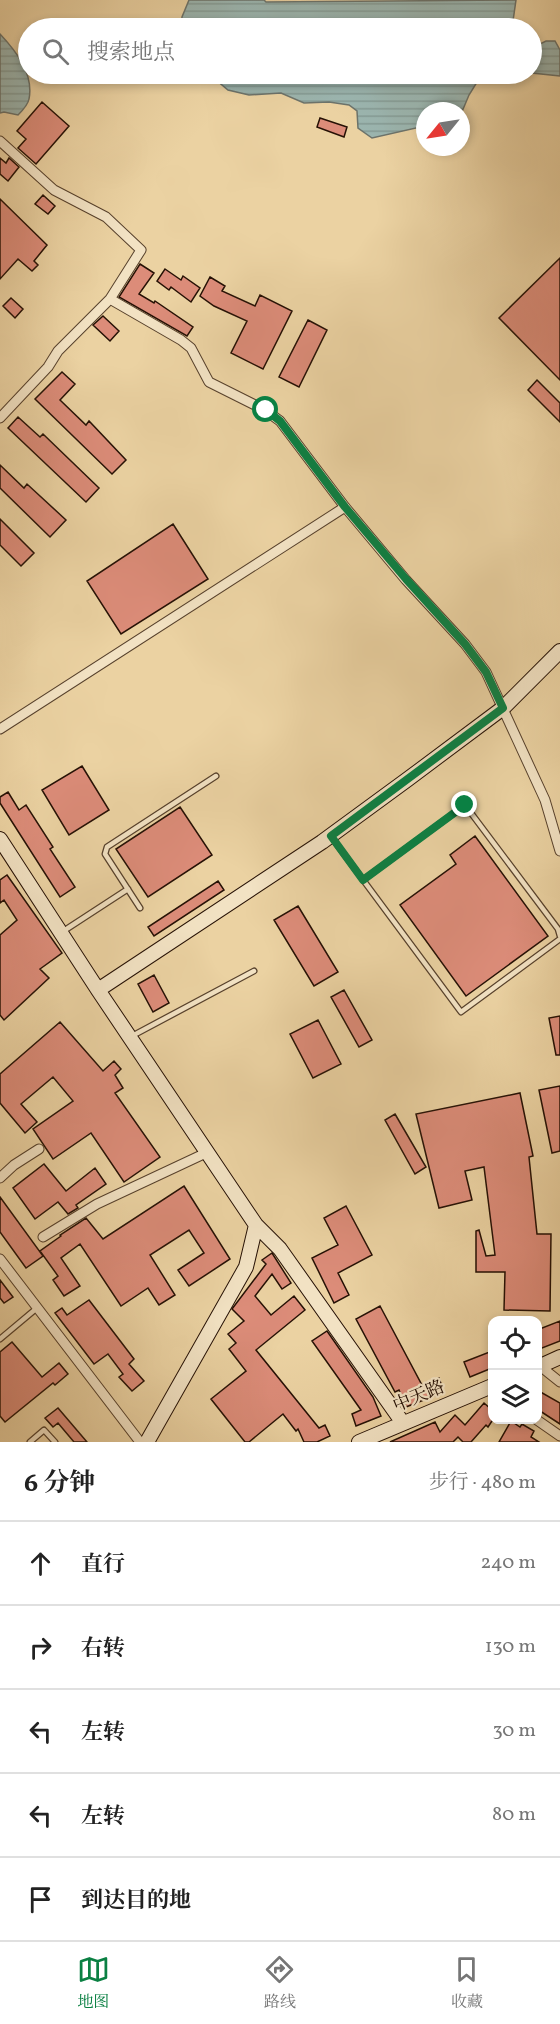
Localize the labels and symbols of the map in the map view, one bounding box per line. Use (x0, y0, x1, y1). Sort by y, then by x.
north arrow (416, 102, 470, 156)
route start (252, 396, 278, 422)
route end (451, 791, 477, 817)
street label: 中天路 (389, 1375, 449, 1419)

